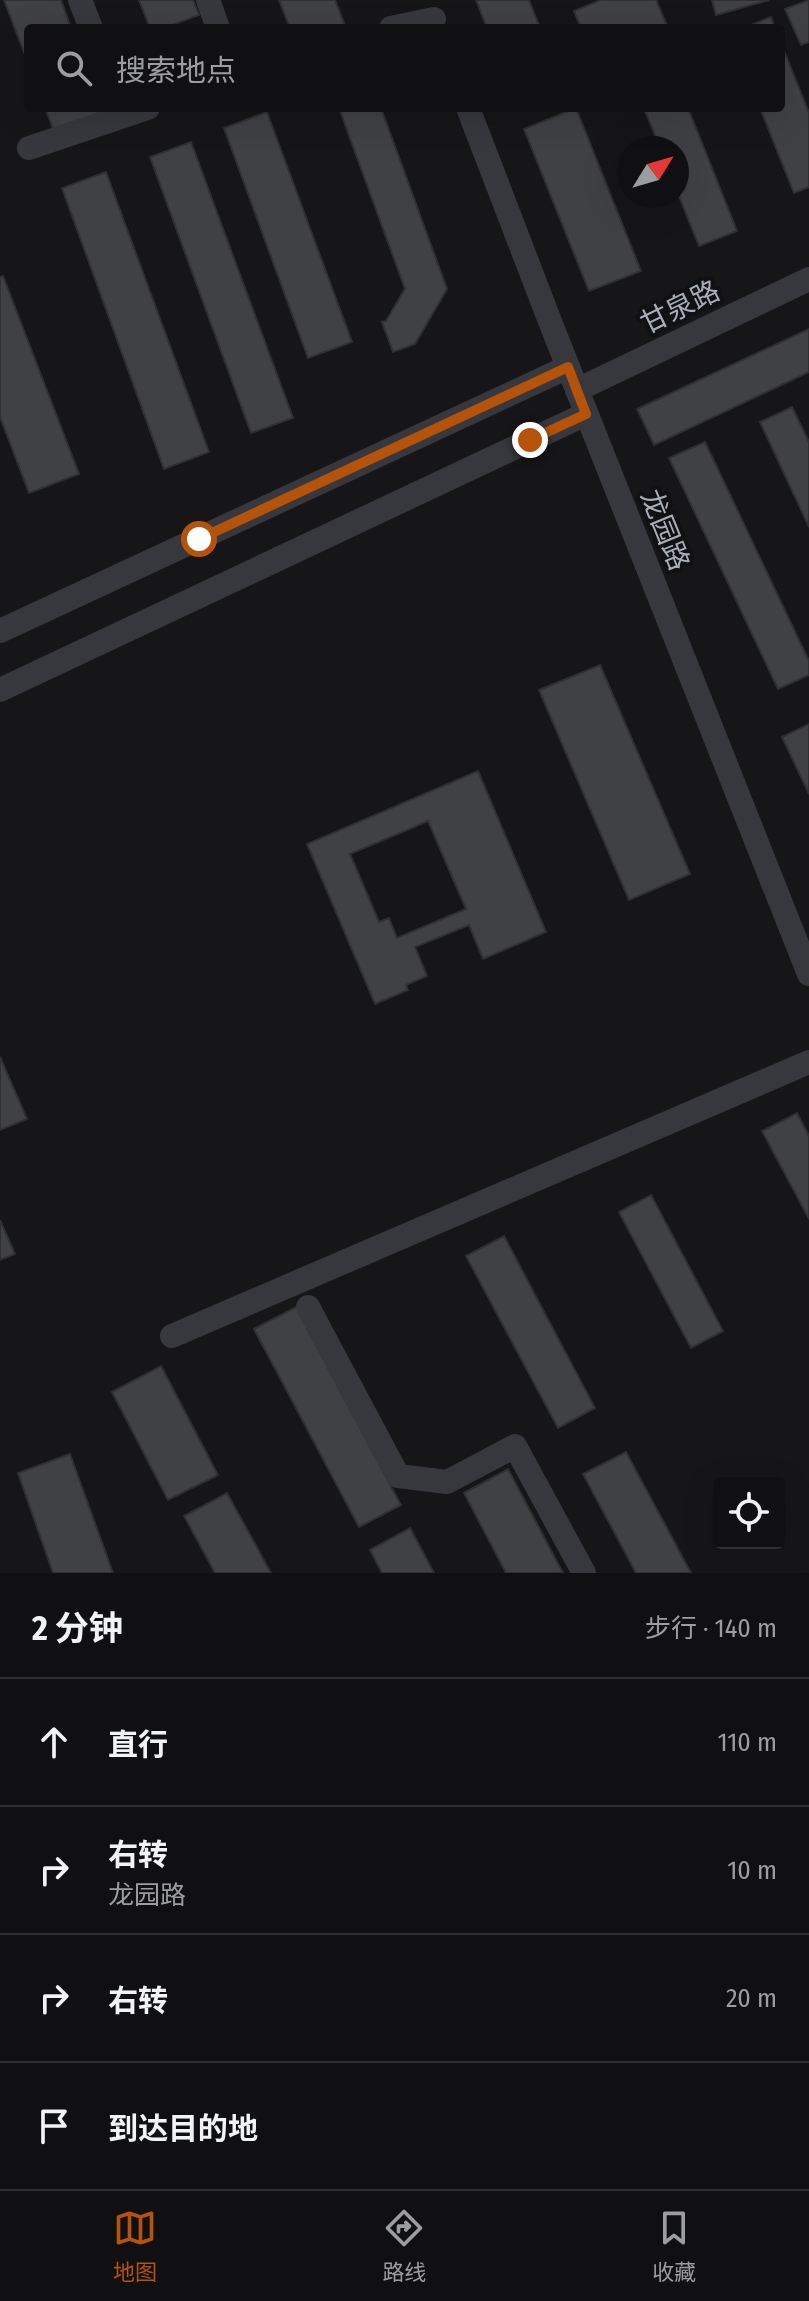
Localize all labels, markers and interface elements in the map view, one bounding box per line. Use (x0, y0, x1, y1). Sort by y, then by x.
search box (24, 24, 785, 112)
icon: search (52, 46, 96, 90)
text: 搜索地点 (116, 53, 236, 89)
north arrow (617, 136, 689, 208)
street label: 甘泉路 (635, 274, 725, 340)
route end (512, 422, 548, 458)
street label: 龙园路 (634, 485, 696, 575)
route start (181, 521, 217, 557)
map controls (713, 1477, 785, 1549)
button: locate (713, 1477, 785, 1549)
text: 2 分钟 (32, 1608, 123, 1649)
text: 步行 · 140 m (645, 1613, 777, 1644)
icon: ahead (32, 1720, 76, 1764)
text: 直行 (108, 1727, 168, 1763)
text: 110 m (717, 1727, 777, 1758)
text: 右转 (108, 1837, 168, 1873)
icon: right (32, 1848, 76, 1892)
text: 10 m (727, 1855, 777, 1886)
text: 龙园路 (108, 1880, 186, 1911)
icon: right (32, 1976, 76, 2020)
text: 右转 (108, 1983, 168, 2019)
text: 20 m (726, 1983, 777, 2014)
icon: arrive (32, 2104, 76, 2148)
text: 到达目的地 (108, 2111, 258, 2147)
tab: 地图 (113, 2206, 157, 2286)
tab: 路线 (382, 2206, 426, 2286)
tab: 收藏 (652, 2206, 696, 2286)

